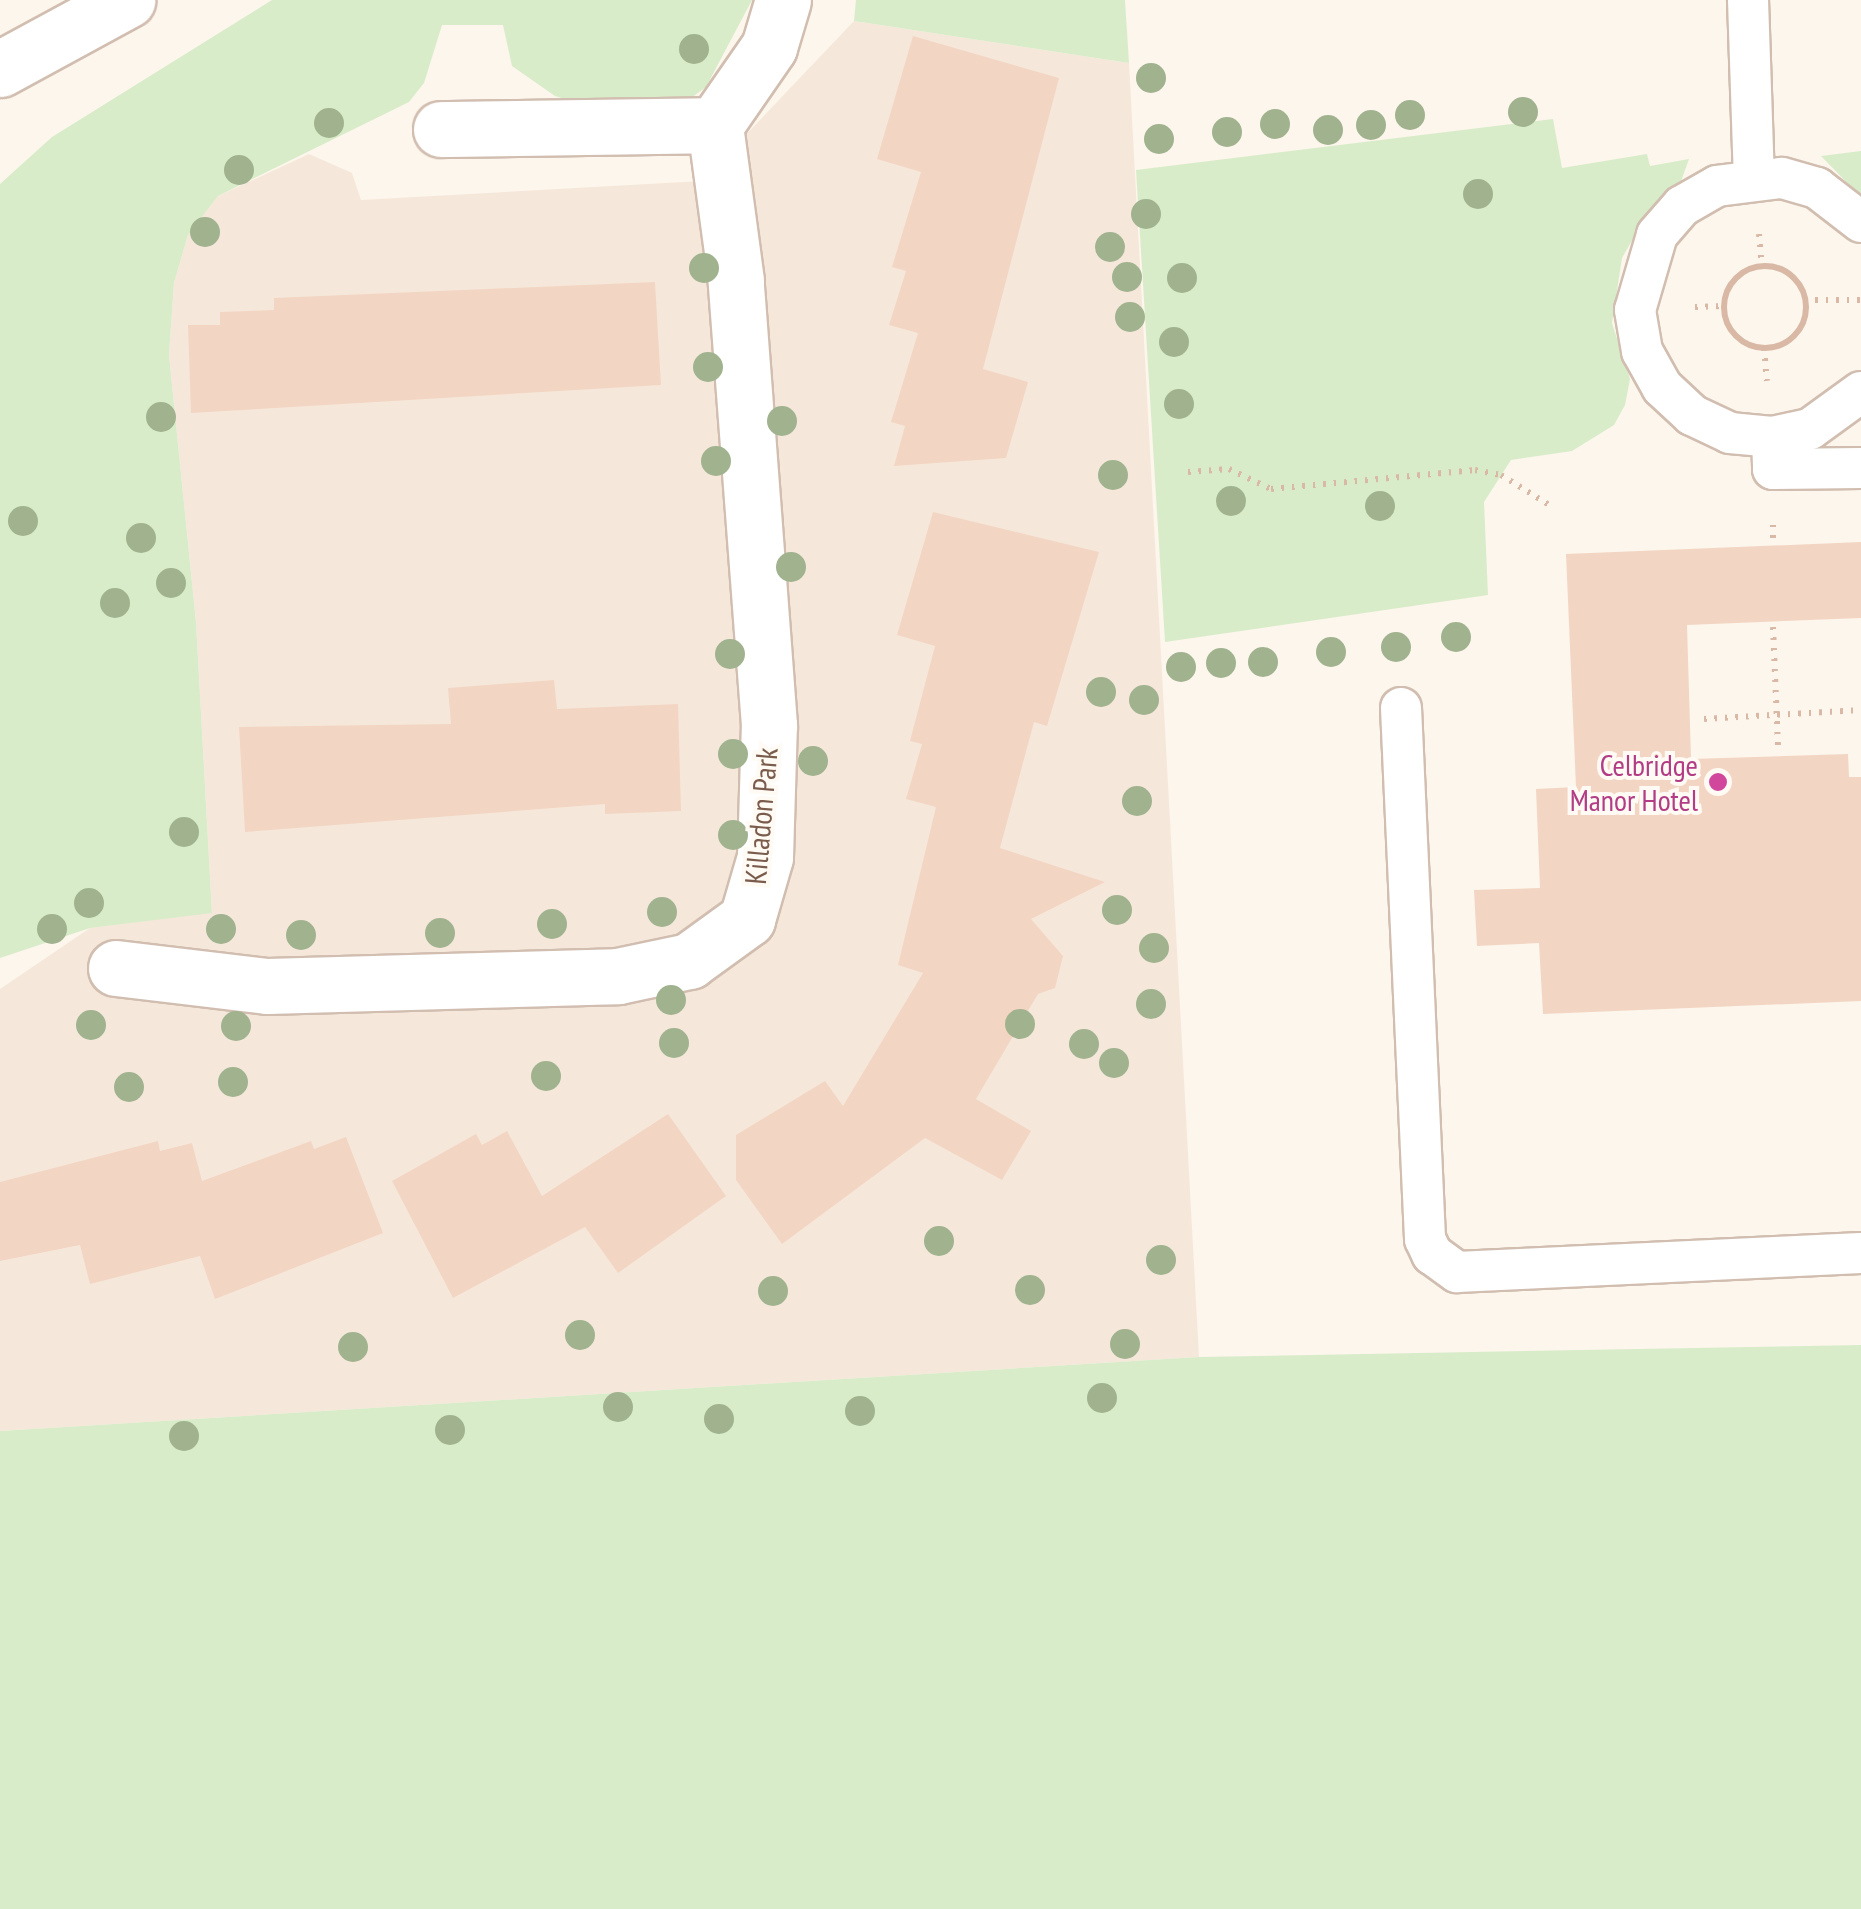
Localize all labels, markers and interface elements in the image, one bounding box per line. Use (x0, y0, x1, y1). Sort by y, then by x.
street label: Killadon Park (737, 746, 785, 886)
place label: Celbridge Manor Hotel (1570, 747, 1698, 818)
marker: Celbridge Manor Hotel (1707, 771, 1729, 793)

